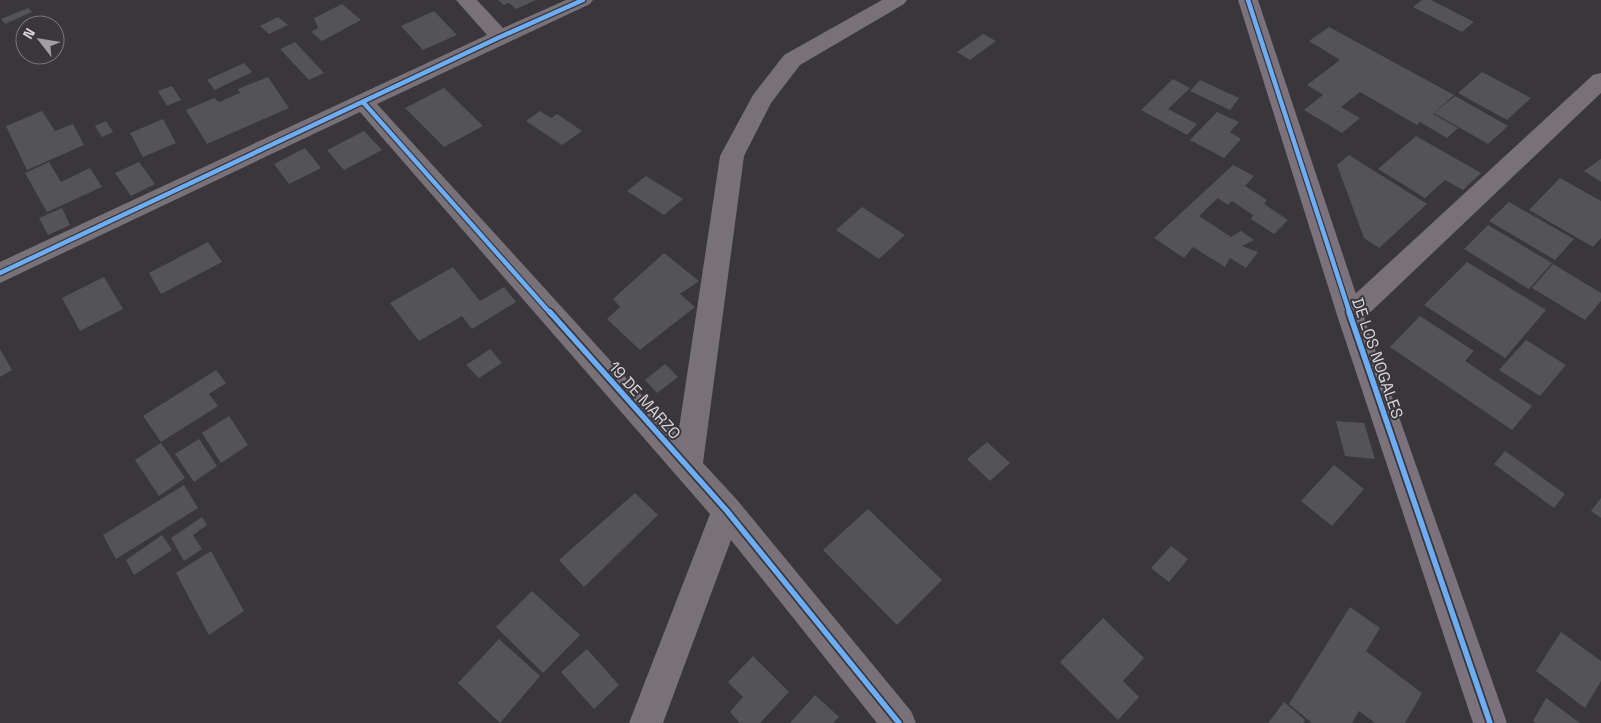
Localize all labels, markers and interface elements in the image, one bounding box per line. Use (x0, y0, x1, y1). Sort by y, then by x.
north arrow (15, 15, 65, 65)
text: N (19, 25, 39, 42)
street label: DE LOS NOGALES (1347, 295, 1408, 421)
street label: 19 DE MARZO (604, 357, 685, 444)

